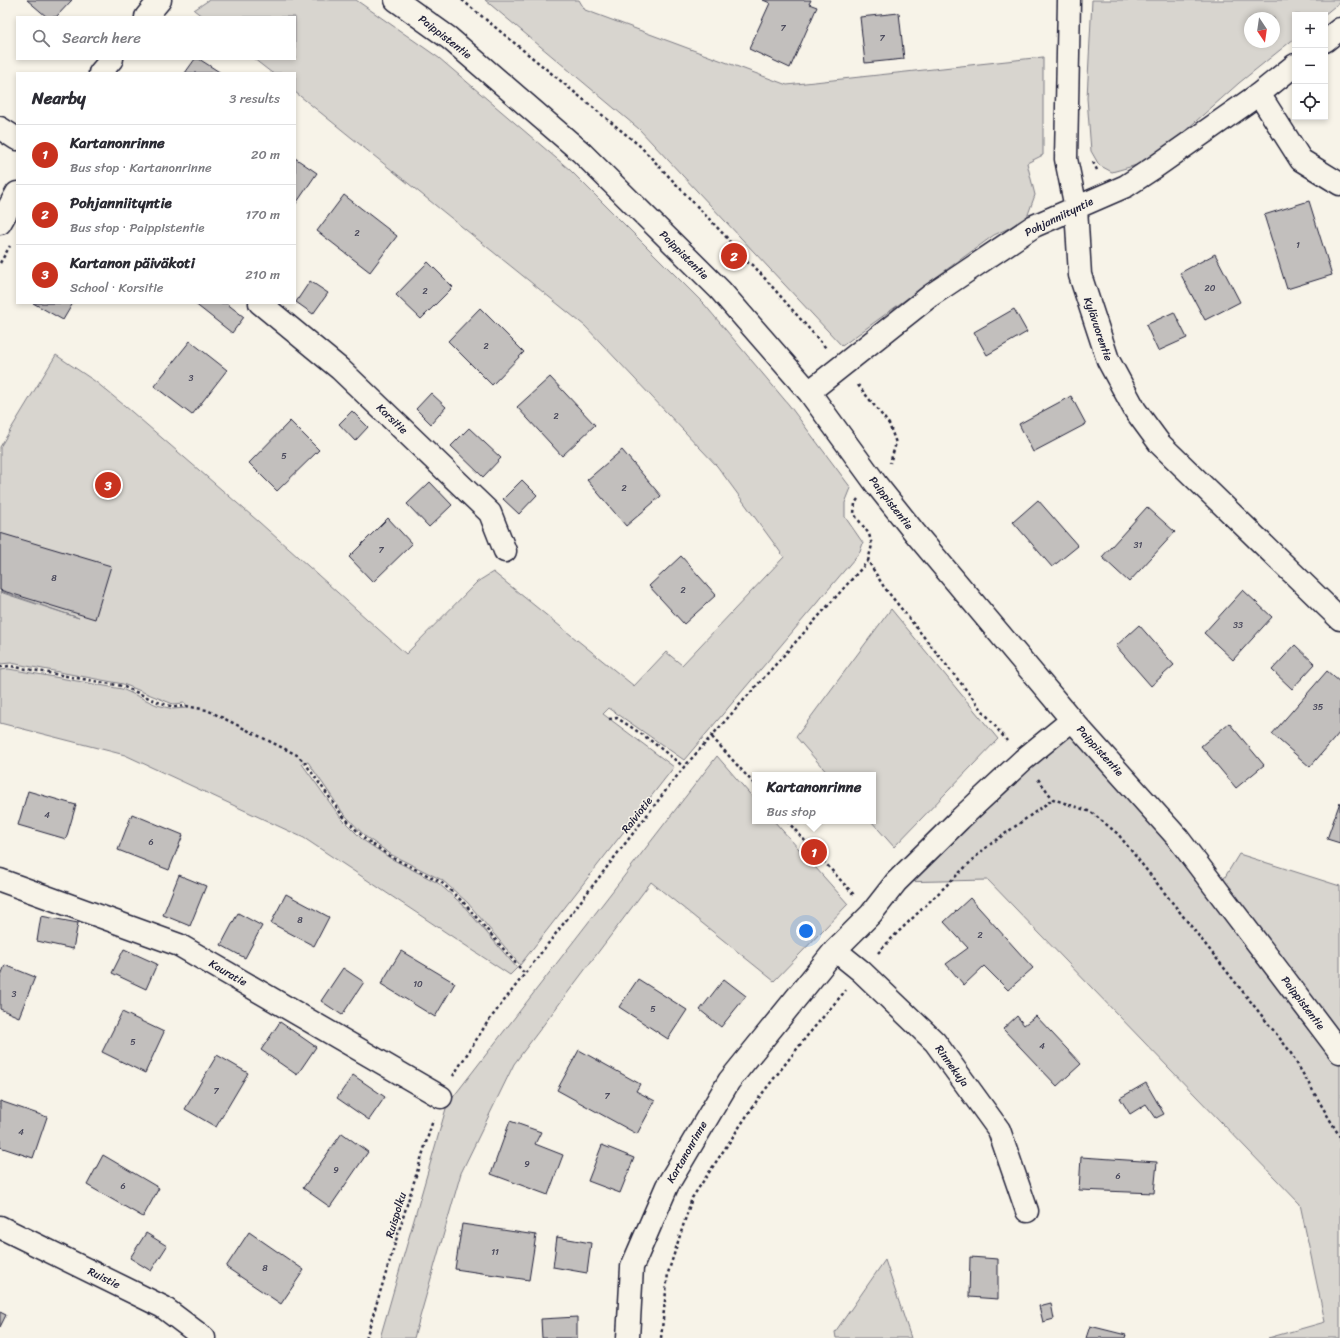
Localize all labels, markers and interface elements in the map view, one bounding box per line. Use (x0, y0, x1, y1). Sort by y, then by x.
street label: Paippistentie (414, 10, 476, 64)
north arrow (1244, 12, 1280, 48)
map controls (1292, 12, 1328, 120)
button: + (1292, 12, 1328, 48)
search box (16, 16, 296, 60)
house number: 7 (780, 20, 786, 36)
text: Search here (62, 25, 141, 51)
icon: search (30, 27, 52, 49)
house number: 7 (879, 30, 885, 46)
button: − (1292, 48, 1328, 84)
text: Nearby (32, 83, 86, 113)
button: locate (1292, 84, 1328, 120)
text: 3 results (229, 87, 280, 110)
text: Kartanonrinne (70, 130, 165, 156)
text: 1 (42, 143, 48, 166)
text: 20 m (251, 143, 280, 166)
text: Bus stop · Kartanonrinne (70, 156, 212, 179)
text: Pohjanniityntie (70, 190, 172, 216)
street label: Pohjanniityntie (1021, 192, 1097, 242)
text: 2 (41, 203, 49, 226)
text: 170 m (245, 203, 280, 226)
text: Bus stop · Paippistentie (70, 216, 205, 239)
house number: 2 (354, 225, 360, 241)
street label: Paippistentie (655, 226, 714, 285)
house number: 1 (1296, 237, 1300, 253)
pin: 2 (721, 241, 747, 271)
text: Kartanon päiväkoti (70, 250, 195, 276)
text: 3 (41, 263, 49, 286)
text: 210 m (245, 263, 280, 286)
text: School · Korsitie (70, 276, 164, 299)
house number: 20 (1205, 280, 1216, 296)
house number: 2 (422, 283, 428, 299)
street label: Kylävuorentie (1078, 294, 1118, 364)
house number: 2 (483, 338, 489, 354)
house number: 3 (189, 370, 194, 386)
street label: Korsitie (372, 399, 413, 439)
house number: 2 (553, 408, 559, 424)
house number: 5 (281, 448, 287, 464)
pin: 3 (95, 470, 121, 500)
street label: Paippistentie (864, 472, 918, 534)
house number: 2 (621, 480, 627, 496)
house number: 31 (1134, 537, 1143, 553)
house number: 7 (378, 542, 384, 558)
house number: 8 (51, 570, 57, 586)
house number: 2 (680, 582, 686, 598)
house number: 33 (1233, 617, 1243, 633)
house number: 35 (1313, 699, 1324, 715)
street label: Paippistentie (1072, 721, 1129, 781)
popup (752, 772, 876, 824)
text: Kartanonrinne (767, 774, 861, 800)
street label: Raiviotie (617, 792, 658, 837)
text: Bus stop (767, 800, 816, 823)
house number: 4 (44, 807, 50, 823)
house number: 6 (148, 834, 154, 850)
pin: 1 (801, 837, 827, 867)
house number: 8 (297, 912, 303, 928)
your location (796, 921, 816, 941)
house number: 2 (977, 927, 983, 943)
street label: Kauratie (205, 954, 251, 992)
street label: Paippistentie (1276, 972, 1330, 1035)
house number: 10 (413, 976, 423, 992)
house number: 3 (12, 986, 17, 1002)
house number: 5 (650, 1001, 656, 1017)
house number: 5 (130, 1034, 136, 1050)
house number: 4 (1039, 1038, 1045, 1054)
street label: Rinnekuja (930, 1041, 974, 1091)
house number: 7 (213, 1083, 219, 1099)
house number: 7 (604, 1088, 610, 1104)
street label: Kartanonrinne (661, 1117, 713, 1187)
house number: 4 (18, 1124, 24, 1140)
house number: 9 (524, 1156, 530, 1172)
house number: 9 (333, 1162, 339, 1178)
house number: 6 (1115, 1168, 1121, 1184)
house number: 6 (120, 1178, 126, 1194)
street label: Ruispolku (380, 1190, 412, 1240)
house number: 11 (491, 1244, 499, 1260)
house number: 8 (262, 1260, 268, 1276)
street label: Ruistie (84, 1262, 124, 1294)

